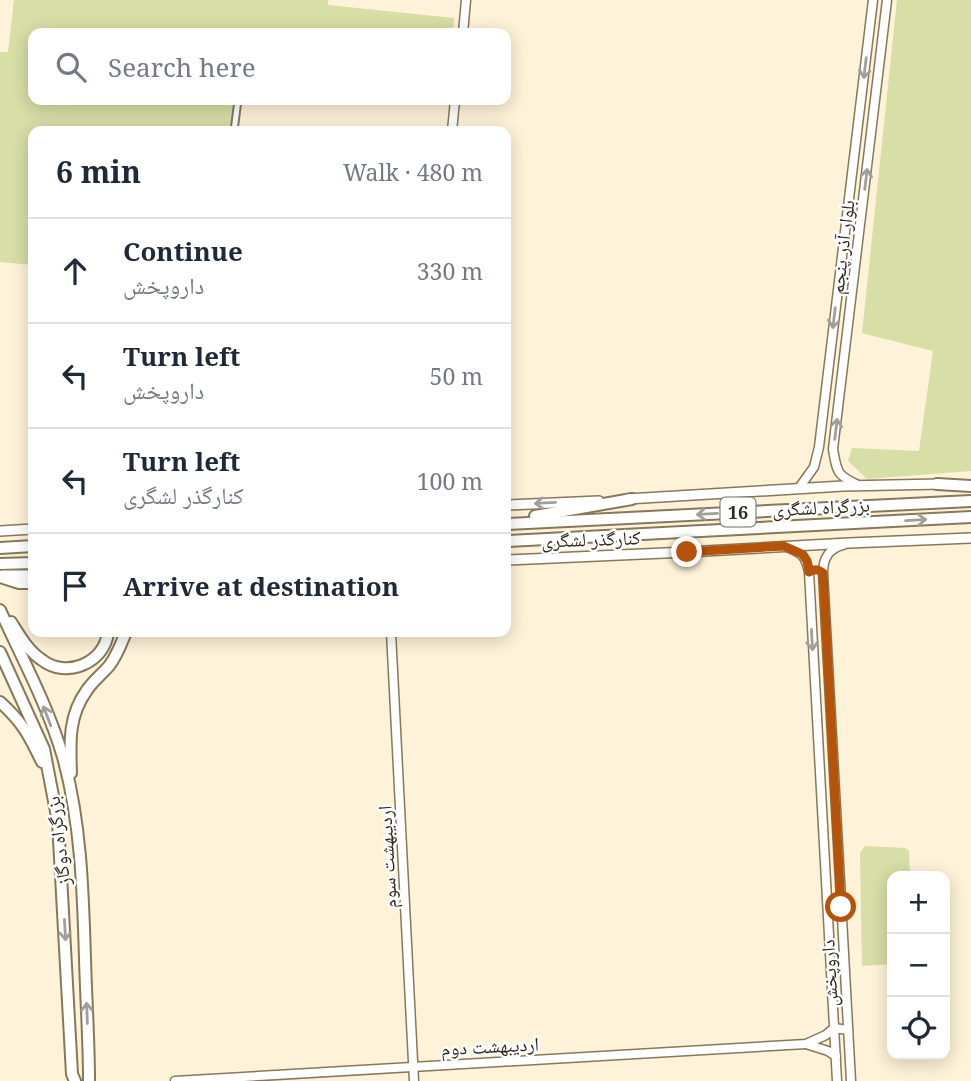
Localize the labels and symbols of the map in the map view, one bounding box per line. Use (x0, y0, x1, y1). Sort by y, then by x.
one-way arrow (858, 56, 871, 79)
one-way arrow (860, 168, 873, 191)
street label: بلوار آذر پنجم (823, 198, 861, 296)
one-way arrow (828, 306, 841, 329)
one-way arrow (829, 418, 842, 441)
street label: بزرگراه لشگری (771, 491, 871, 523)
one-way arrow (534, 497, 556, 510)
road number: 16 (720, 498, 756, 526)
one-way arrow (696, 508, 719, 521)
one-way arrow (905, 513, 927, 526)
street label: کنارگذر لشگری (541, 524, 641, 554)
route end (671, 536, 702, 567)
one-way arrow (806, 628, 819, 651)
one-way arrow (40, 706, 53, 728)
street label: بزرگراه دوگاز (40, 795, 76, 888)
street label: اردیبهشت سوم (371, 805, 404, 909)
route start (825, 891, 856, 922)
one-way arrow (58, 918, 71, 941)
street label: داروپخش (814, 939, 844, 1007)
one-way arrow (80, 1002, 94, 1025)
street label: اردیبهشت دوم (440, 1030, 540, 1063)

